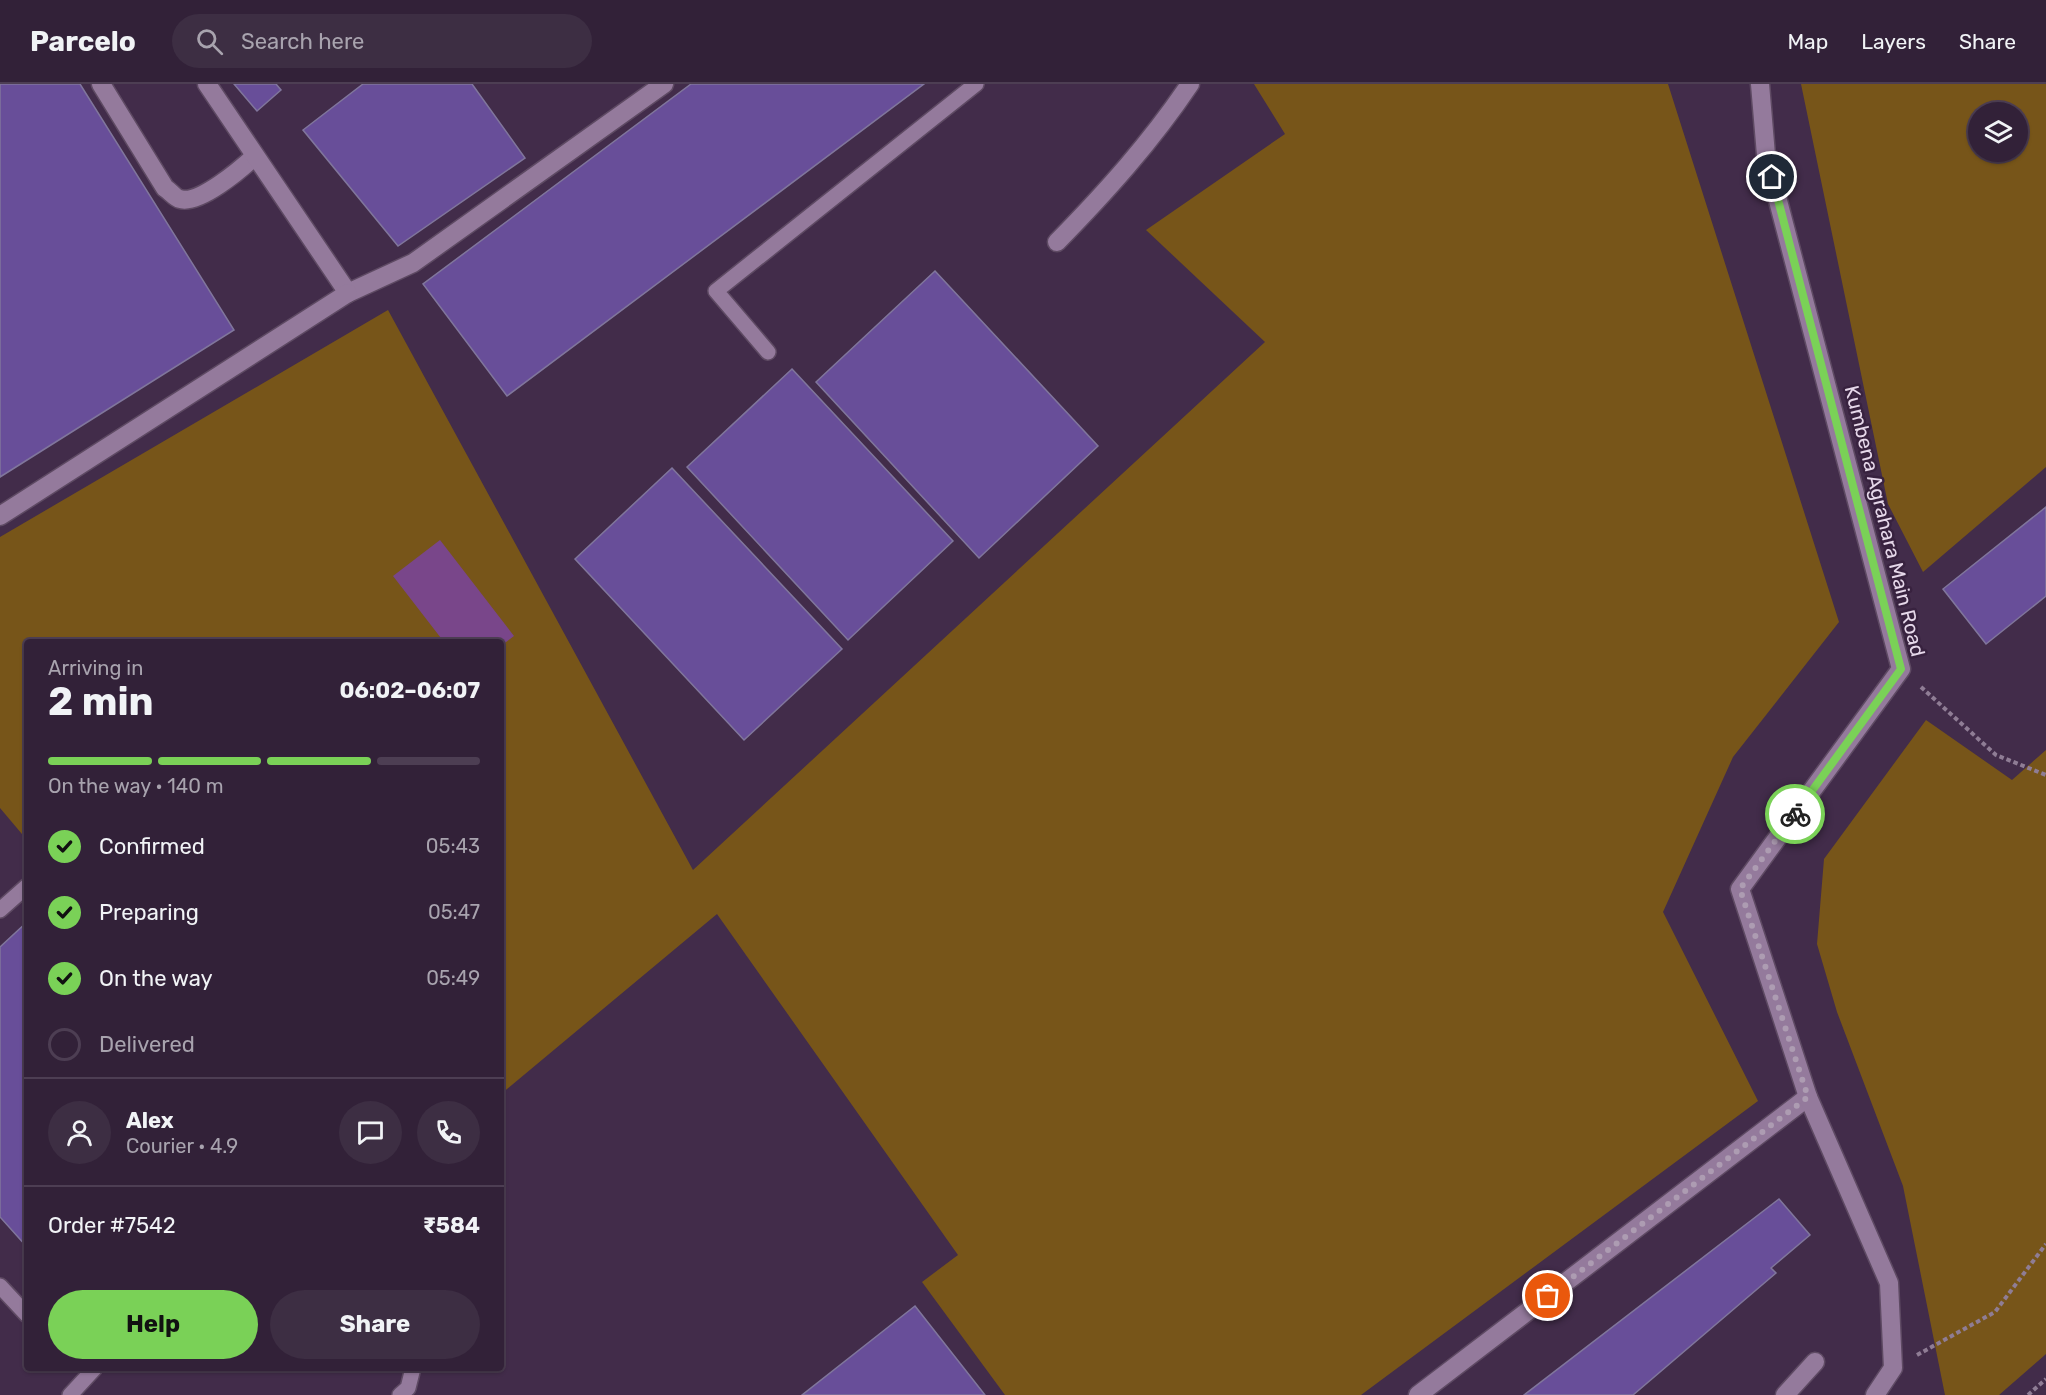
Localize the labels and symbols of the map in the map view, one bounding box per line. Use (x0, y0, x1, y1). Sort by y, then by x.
pin (1746, 151, 1797, 202)
street label: Kumbena Agrahara Main Road (1840, 383, 1930, 659)
courier (1765, 784, 1825, 844)
pin (1522, 1270, 1573, 1321)

